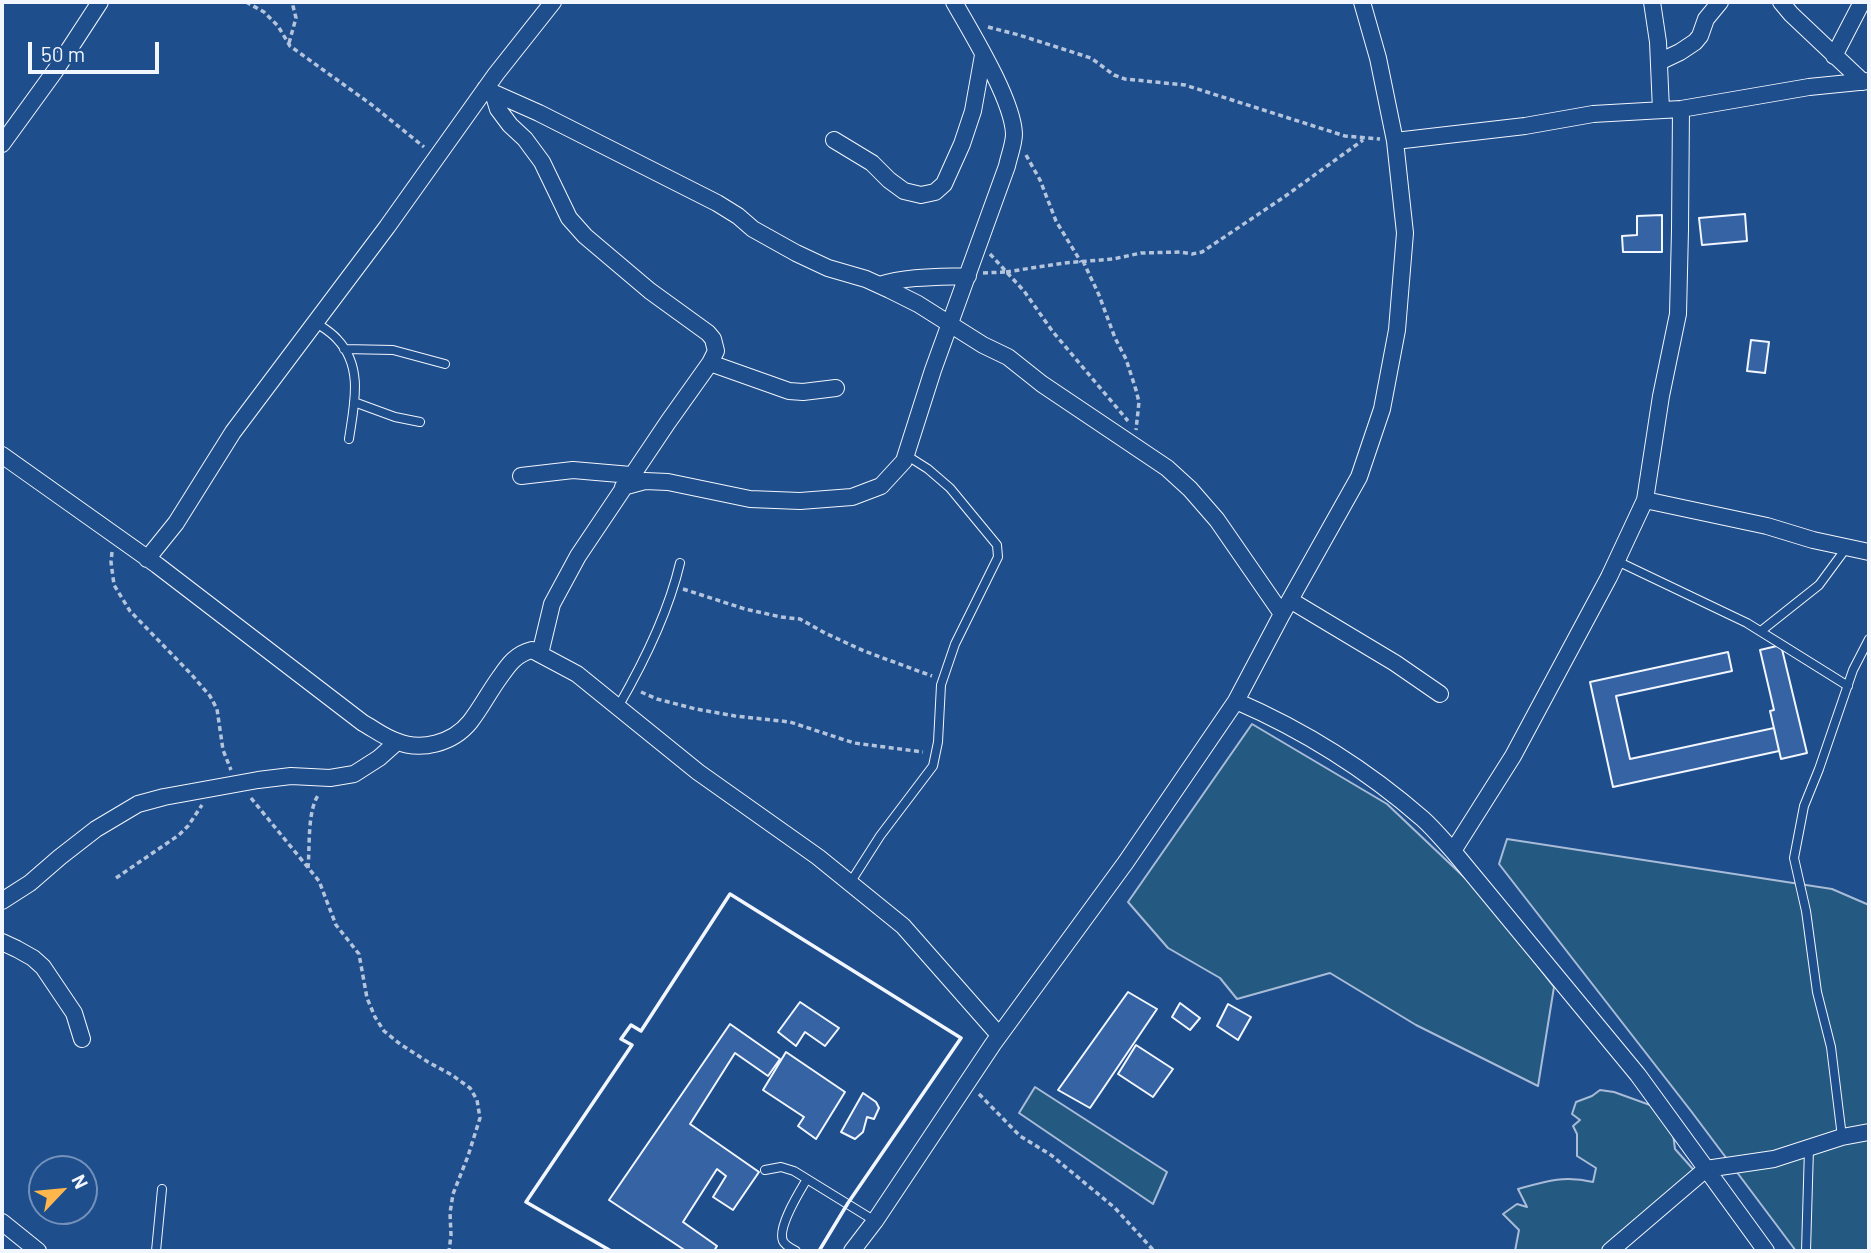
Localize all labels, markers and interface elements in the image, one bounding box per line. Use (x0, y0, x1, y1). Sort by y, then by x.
scale bar (32, 28, 163, 72)
text: 50 m (41, 41, 85, 66)
north arrow (28, 1155, 98, 1225)
text: N (67, 1171, 94, 1192)

